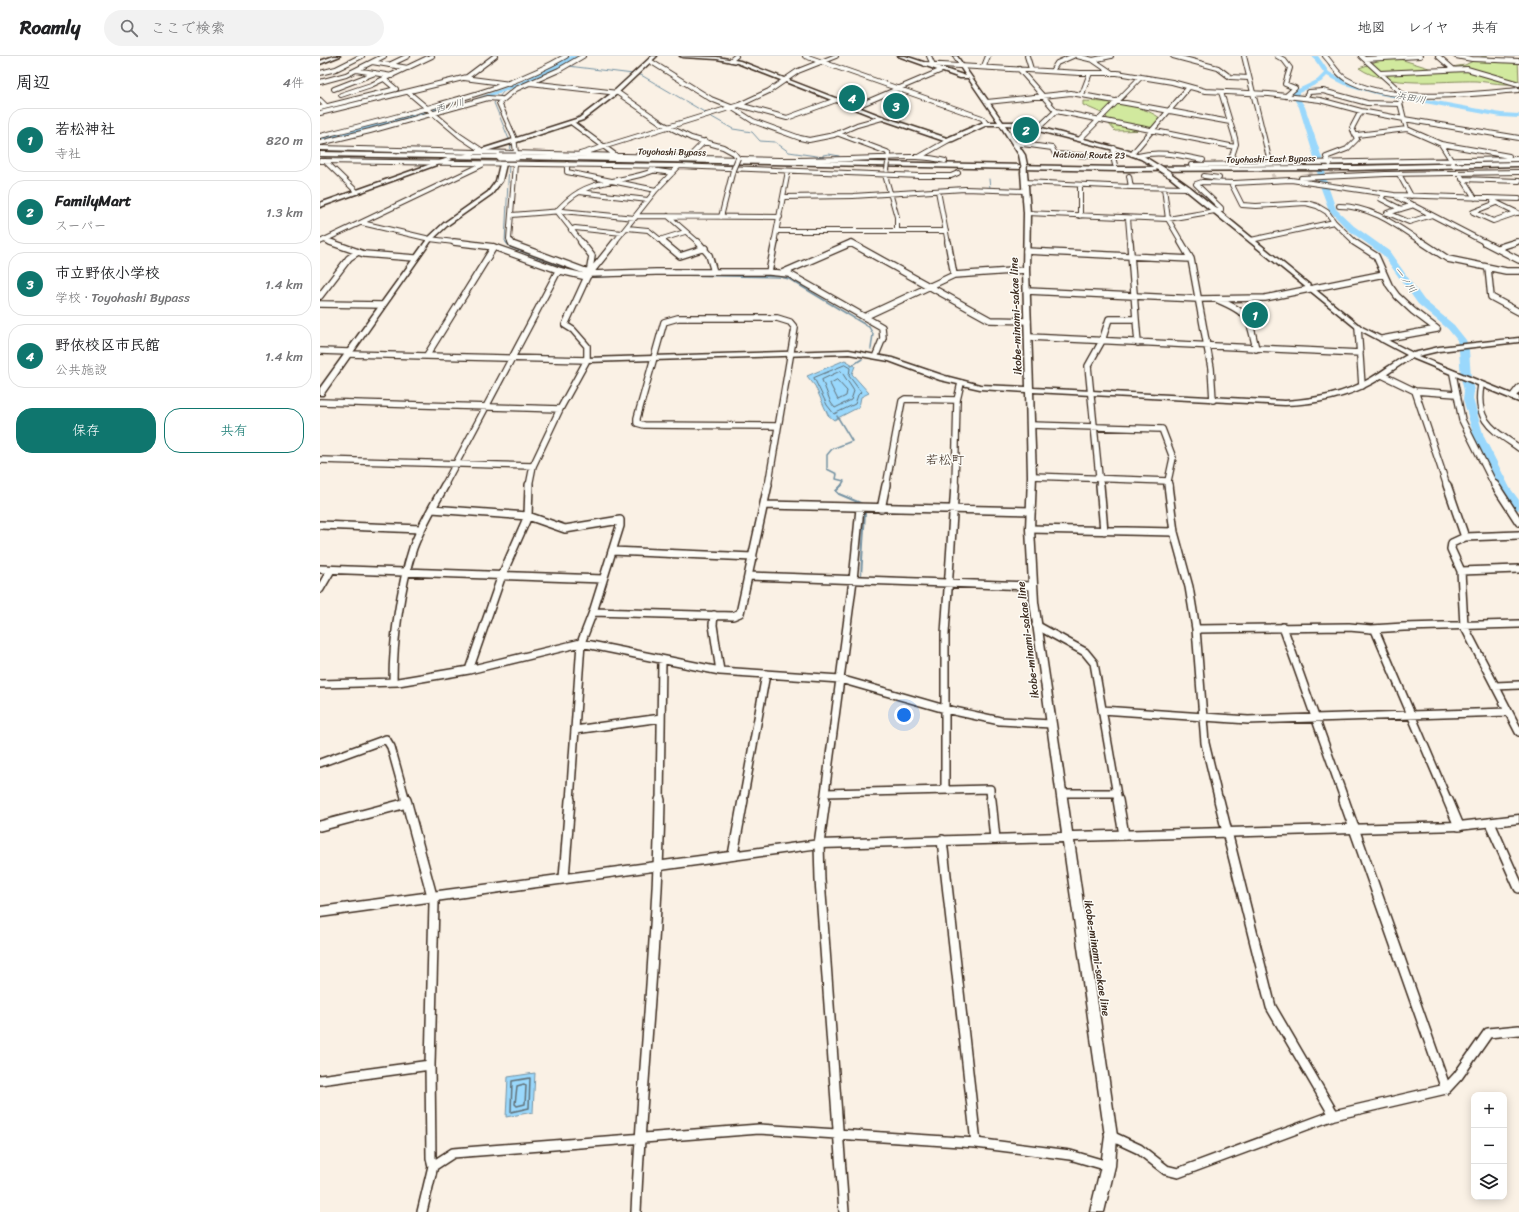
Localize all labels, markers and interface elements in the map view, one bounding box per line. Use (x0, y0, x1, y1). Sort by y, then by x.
search box (104, 10, 384, 46)
text: Roamly (20, 11, 80, 44)
text: ここで検索 (150, 15, 225, 41)
text: 地図 (1358, 15, 1386, 40)
text: レイヤ (1408, 15, 1449, 40)
text: 共有 (1471, 15, 1499, 40)
icon: search (118, 17, 140, 39)
text: 周辺 (16, 67, 50, 97)
text: 4件 (283, 71, 304, 94)
pin: 4 (839, 83, 865, 113)
water label: 浜田川 (1395, 86, 1427, 110)
pin: 3 (883, 91, 909, 121)
water label: 西ノ川 (433, 93, 467, 119)
pin: 2 (1013, 115, 1039, 145)
text: 若松神社 (55, 116, 115, 142)
text: 1 (27, 129, 33, 152)
text: 820 m (266, 129, 303, 152)
text: 寺社 (55, 142, 81, 165)
street label: Toyohashi Bypass (638, 143, 707, 161)
street label: National Route 23 (1053, 146, 1125, 164)
street label: Toyohashi-East Bypass (1226, 150, 1317, 168)
text: FamilyMart (55, 188, 131, 214)
text: 2 (26, 201, 34, 224)
text: 1.3 km (266, 201, 303, 224)
text: スーパー (55, 214, 106, 237)
street label: ikobe-minami-sakae line (1004, 257, 1028, 375)
text: 市立野依小学校 (55, 260, 160, 286)
water label: 一ノ川 (1389, 263, 1421, 297)
text: 3 (26, 273, 34, 296)
text: 1.4 km (265, 273, 303, 296)
text: 学校 · Toyohashi Bypass (55, 286, 190, 309)
pin: 1 (1242, 300, 1268, 330)
text: 野依校区市民館 (55, 332, 160, 358)
text: 4 (26, 345, 34, 368)
text: 1.4 km (265, 345, 303, 368)
text: 公共施設 (55, 358, 107, 381)
button: 保存 (16, 408, 156, 453)
button: 共有 (164, 408, 304, 453)
district label: 若松町 (925, 448, 965, 471)
street label: ikobe-minami-sakae line (1011, 580, 1045, 700)
your location (894, 705, 914, 725)
street label: ikobe-minami-sakae line (1078, 898, 1116, 1018)
map controls (1471, 1092, 1507, 1200)
button: + (1471, 1092, 1507, 1128)
button: − (1471, 1128, 1507, 1164)
button: layers (1471, 1164, 1507, 1200)

